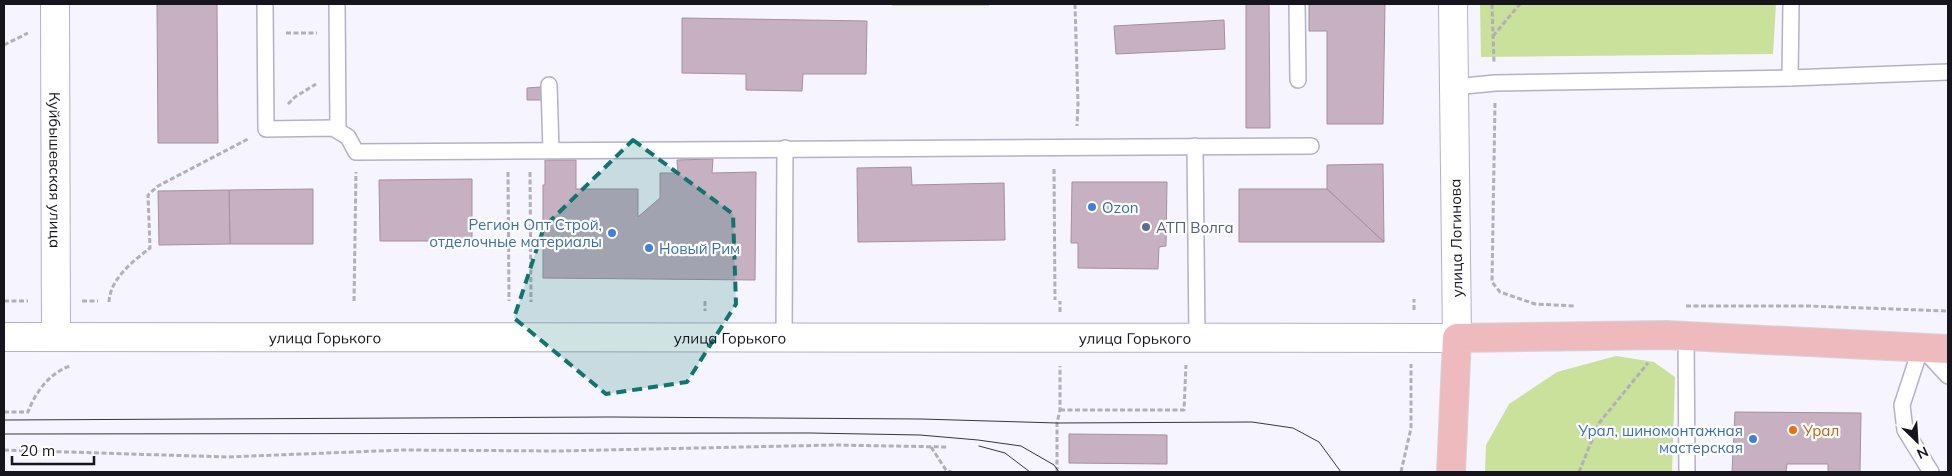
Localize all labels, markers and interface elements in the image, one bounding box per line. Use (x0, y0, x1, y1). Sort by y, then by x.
street label: Куйбышевская улица (46, 92, 65, 248)
street label: улица Логинова (1445, 179, 1467, 297)
place label: Ozon (1102, 198, 1139, 217)
marker: Ozon (1086, 201, 1098, 213)
place label: Регион Опт Строй, отделочные материалы (429, 215, 602, 251)
place label: АТП Волга (1156, 218, 1234, 237)
marker: АТП Волга (1140, 221, 1152, 233)
marker: Регион Опт Строй, отделочные материалы (606, 227, 618, 239)
place label: Новый Рим (659, 239, 740, 258)
marker: Новый Рим (643, 242, 655, 254)
street label: улица Горького (269, 328, 381, 347)
street label: улица Горького (674, 328, 786, 347)
street label: улица Горького (1079, 328, 1191, 347)
north arrow (1892, 416, 1942, 466)
place label: Урал, шиномонтажная мастерская (1577, 421, 1743, 457)
place label: Урал (1802, 421, 1839, 440)
marker: Урал (1787, 424, 1799, 436)
marker: Урал, шиномонтажная мастерская (1747, 433, 1759, 445)
scale bar (12, 434, 95, 466)
text: 20 m (20, 441, 55, 460)
text: N (1914, 442, 1931, 463)

